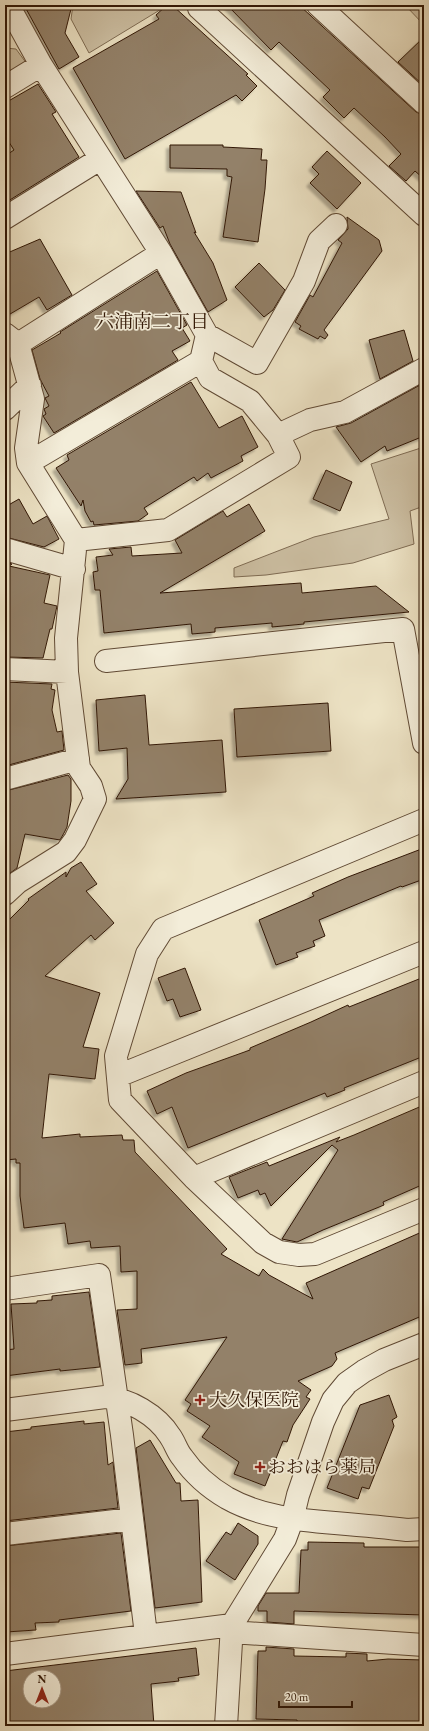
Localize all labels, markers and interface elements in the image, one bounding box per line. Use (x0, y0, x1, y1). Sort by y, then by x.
district label: 六浦南二丁目 (95, 309, 209, 334)
place label: 大久保医院 (209, 1388, 299, 1411)
marker: 大久保医院 (194, 1394, 206, 1406)
place label: おおはら薬局 (268, 1455, 376, 1478)
marker: おおはら薬局 (255, 1462, 265, 1472)
north arrow (22, 1669, 62, 1709)
text: N (38, 1672, 47, 1686)
scale bar (279, 1683, 352, 1709)
text: 20 m (285, 1689, 309, 1705)

